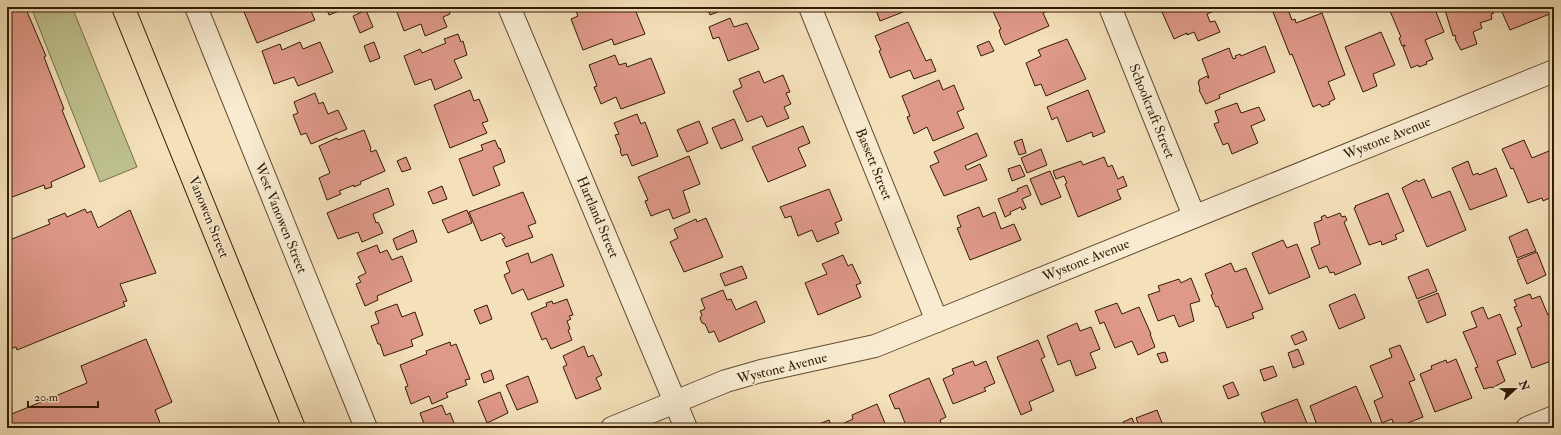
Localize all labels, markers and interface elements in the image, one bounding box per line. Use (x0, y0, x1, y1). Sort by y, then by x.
street label: Schoolcraft Street (1125, 61, 1179, 161)
street label: Wystone Avenue (1340, 113, 1434, 164)
street label: Bassett Street (852, 126, 896, 203)
street label: West Vanowen Street (251, 159, 311, 276)
street label: Vanowen Street (185, 174, 233, 261)
street label: Hartland Street (573, 174, 623, 261)
street label: Wystone Avenue (1039, 235, 1133, 286)
street label: Wystone Avenue (734, 349, 829, 389)
north arrow (1495, 369, 1535, 409)
text: N (1516, 378, 1532, 394)
scale bar (28, 383, 98, 409)
text: 20 m (34, 390, 59, 405)

